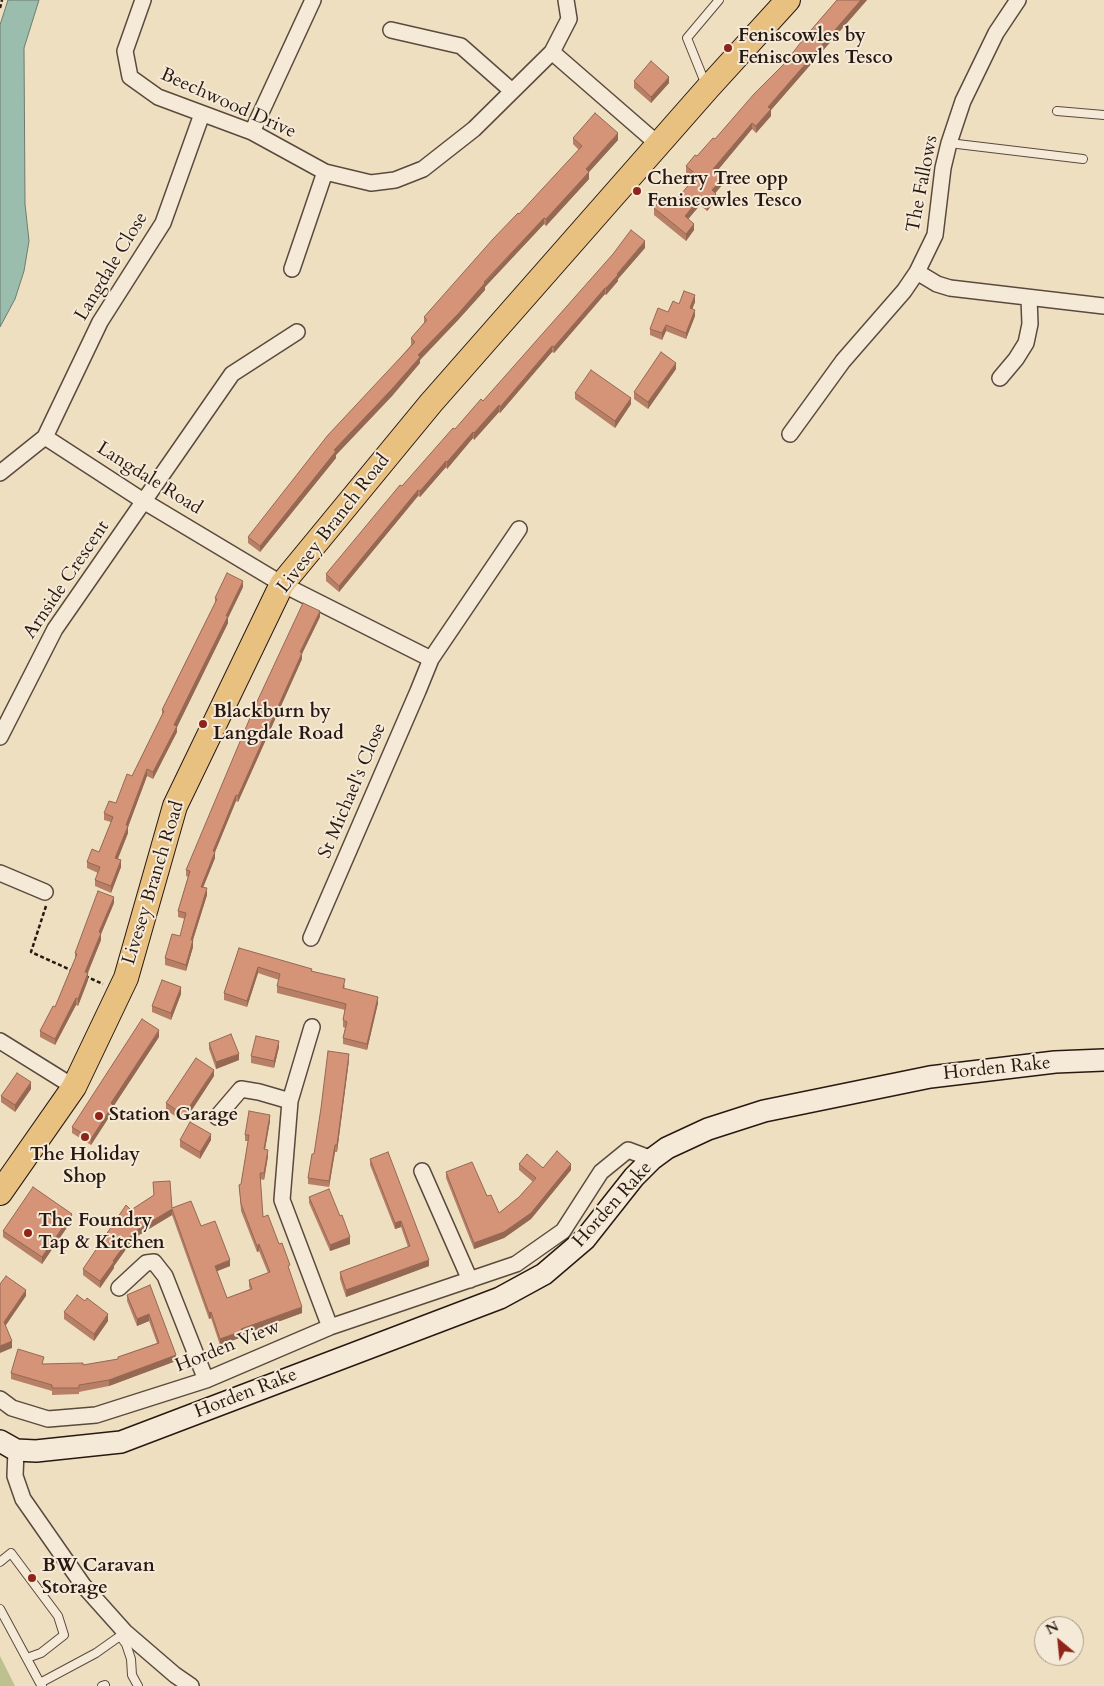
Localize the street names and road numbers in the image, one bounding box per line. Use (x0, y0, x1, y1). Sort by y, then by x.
street label: Beechwood Drive (157, 64, 299, 144)
street label: The Fallows (902, 133, 944, 235)
street label: Langdale Close (71, 209, 153, 325)
street label: Langdale Road (92, 438, 206, 520)
street label: Livesey Branch Road (273, 450, 395, 598)
street label: Arnside Crescent (19, 517, 115, 643)
street label: St Michael's Close (314, 720, 392, 862)
street label: Livesey Branch Road (118, 798, 190, 968)
street label: Horden Rake (942, 1052, 1052, 1086)
street label: Horden Rake (568, 1157, 658, 1253)
street label: Horden View (172, 1316, 284, 1378)
street label: Horden Rake (192, 1364, 300, 1424)

